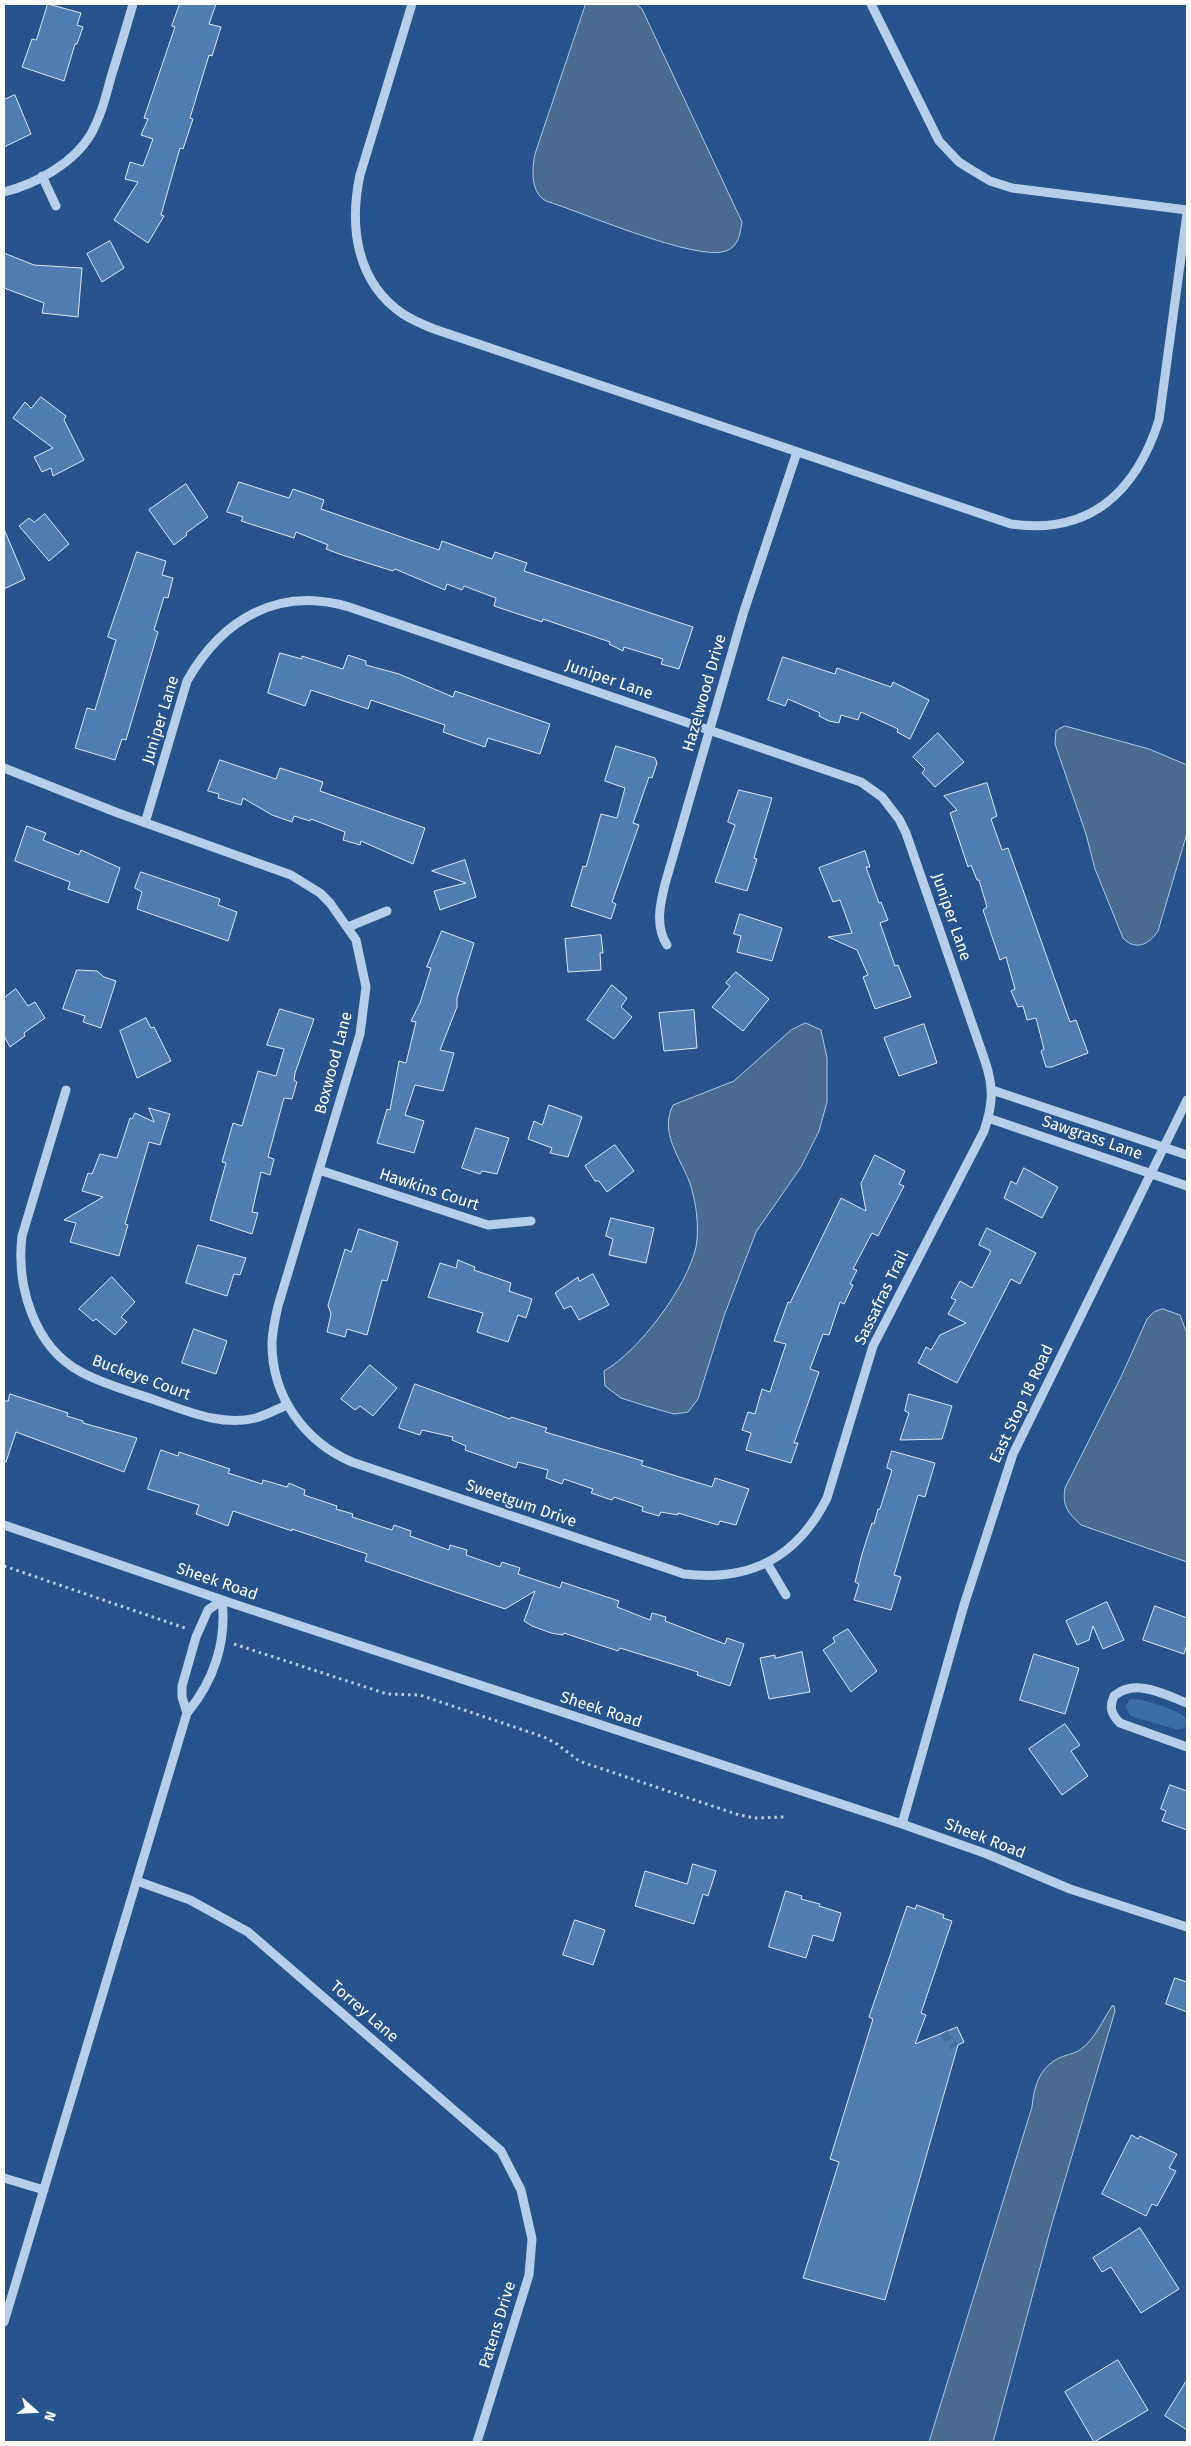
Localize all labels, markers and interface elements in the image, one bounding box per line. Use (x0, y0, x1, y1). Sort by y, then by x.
street label: Hazelwood Drive (679, 632, 731, 754)
street label: Juniper Lane (563, 656, 655, 704)
street label: Juniper Lane (138, 674, 184, 766)
street label: Juniper Lane (927, 871, 975, 963)
street label: Boxwood Lane (311, 1010, 357, 1116)
street label: Sawgrass Lane (1039, 1112, 1145, 1164)
street label: Hawkins Court (377, 1165, 481, 1215)
street label: Sassafras Trail (851, 1247, 913, 1349)
street label: East Stop 18 Road (986, 1342, 1058, 1466)
street label: Buckeye Court (89, 1351, 193, 1405)
street label: Sweetgum Drive (463, 1476, 579, 1532)
street label: Sheek Road (174, 1559, 260, 1605)
street label: Sheek Road (558, 1688, 644, 1732)
street label: Sheek Road (942, 1815, 1028, 1863)
street label: Torrey Lane (326, 1977, 402, 2047)
street label: Patens Drive (476, 2279, 520, 2371)
north arrow (10, 2386, 60, 2436)
text: N (40, 2409, 59, 2423)

